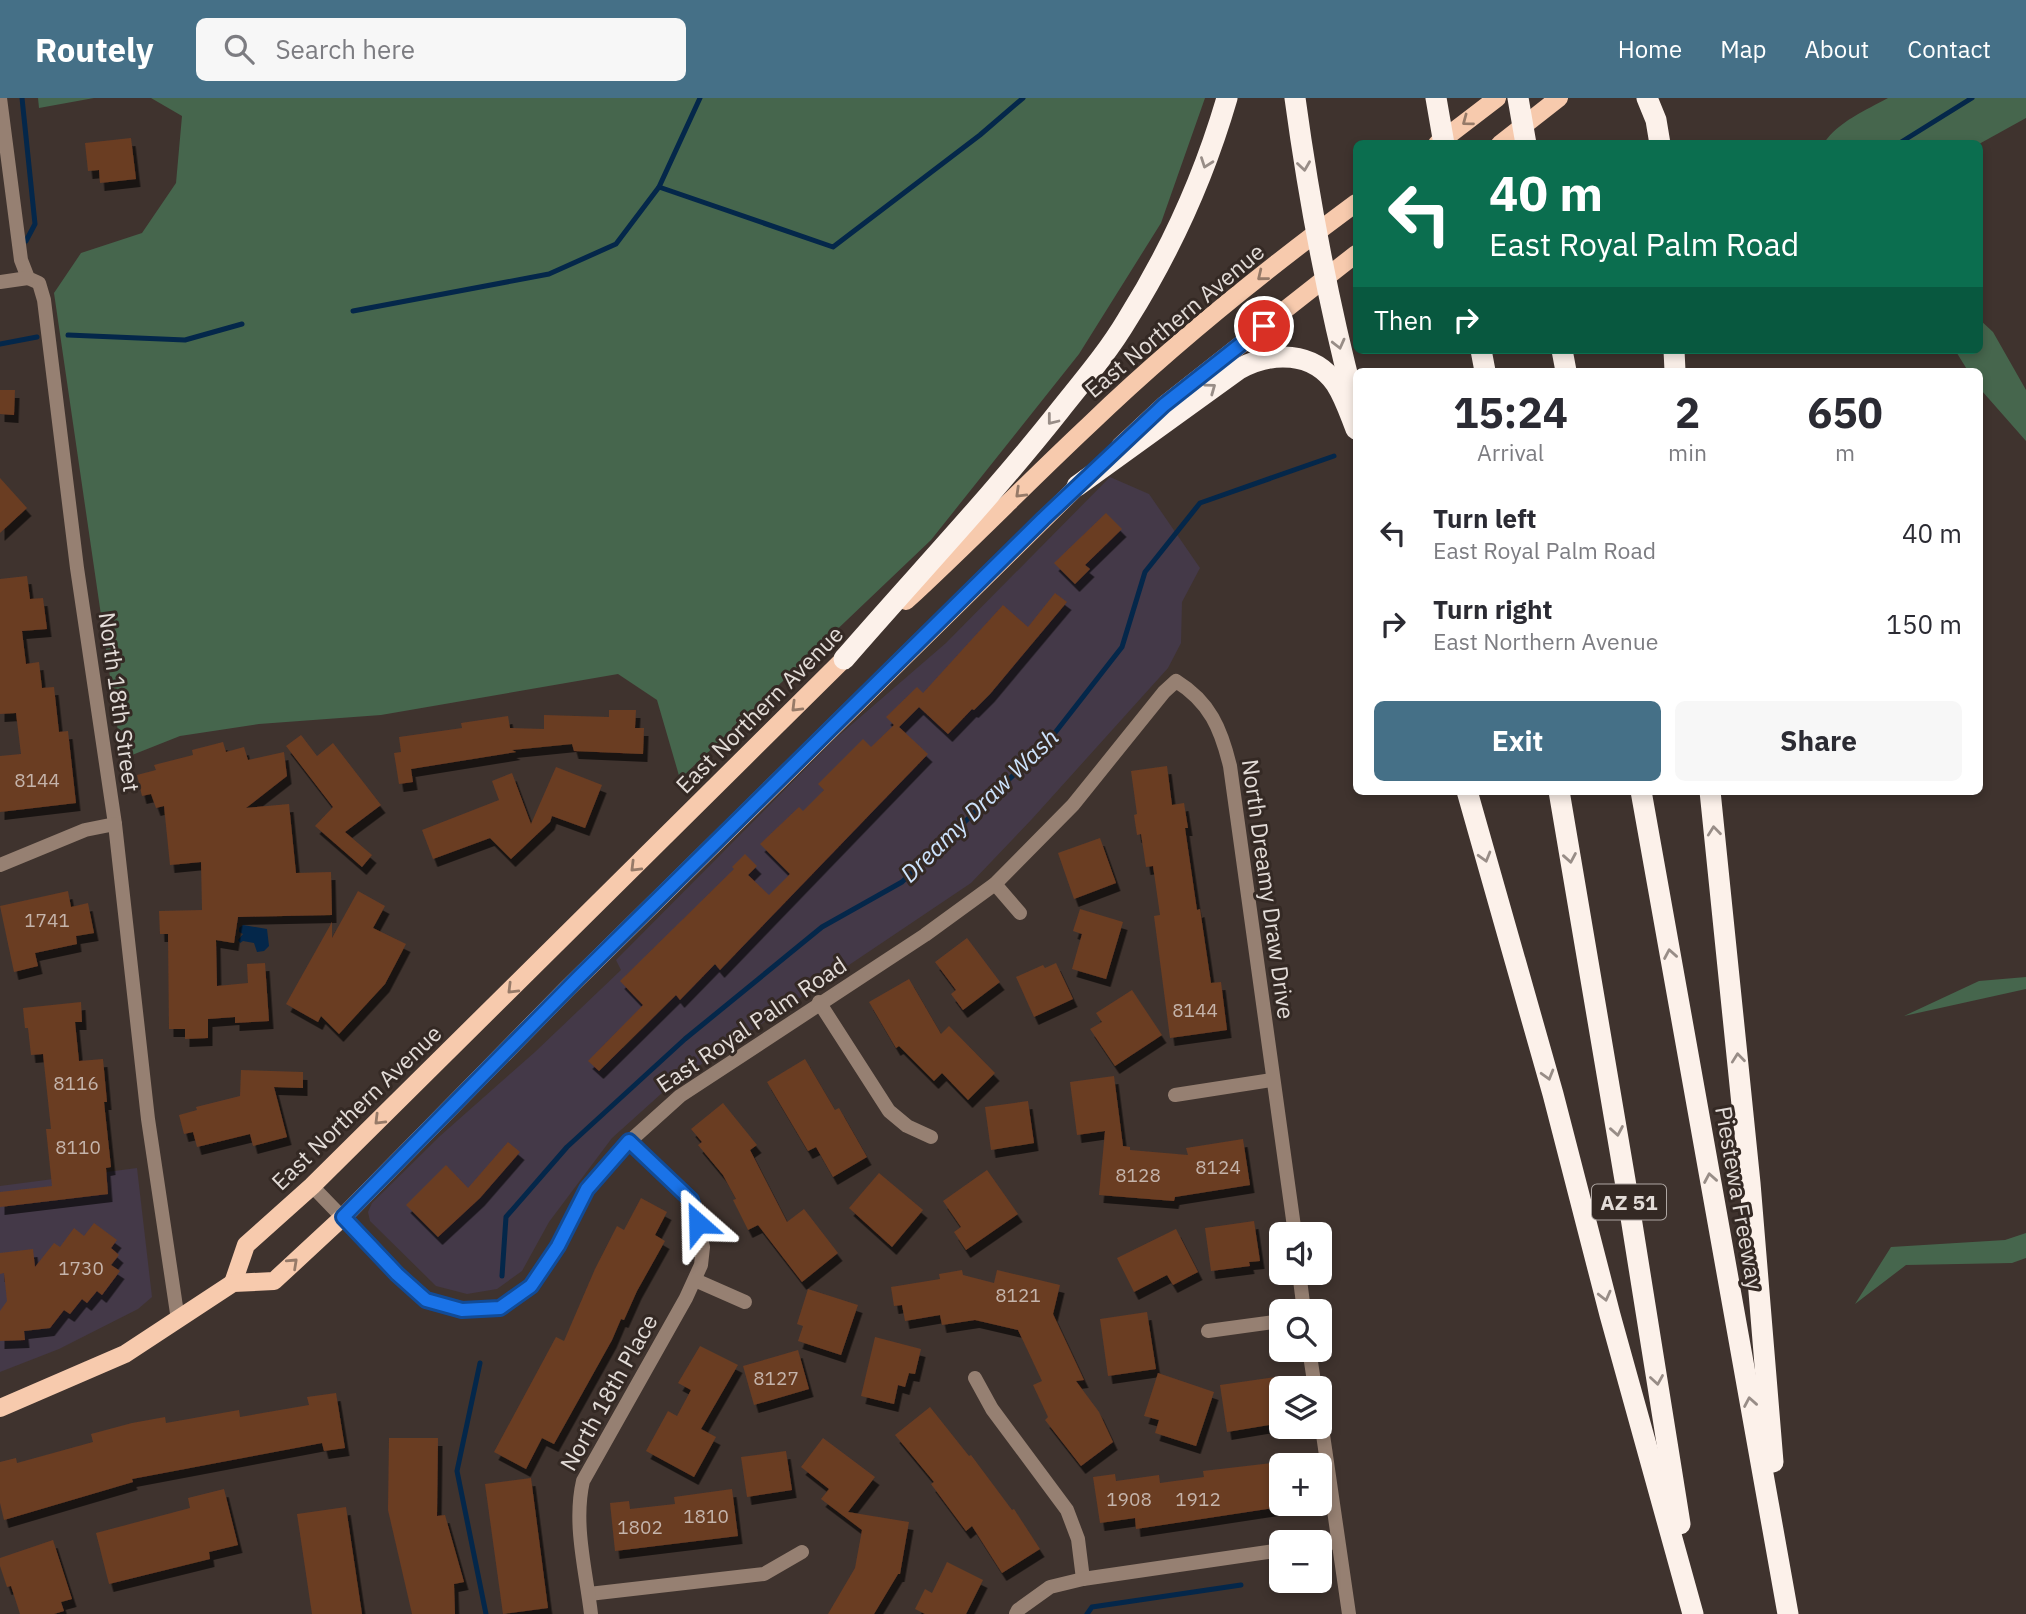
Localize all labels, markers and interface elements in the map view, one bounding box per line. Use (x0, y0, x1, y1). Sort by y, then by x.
search box (196, 18, 686, 81)
text: Routely (35, 28, 154, 71)
icon: search (220, 30, 258, 68)
text: Search here (276, 32, 415, 66)
text: Home (1618, 33, 1682, 65)
text: Map (1720, 33, 1766, 65)
text: About (1804, 33, 1869, 65)
text: Contact (1907, 33, 1991, 65)
one-way arrow (1462, 112, 1475, 125)
one-way arrow (1201, 156, 1215, 168)
one-way arrow (1296, 160, 1311, 171)
text: 40 m (1489, 161, 1603, 224)
icon: left (1374, 168, 1465, 259)
text: East Royal Palm Road (1489, 223, 1799, 265)
street label: East Northern Avenue (1078, 236, 1270, 404)
one-way arrow (1258, 268, 1270, 281)
pin (1234, 296, 1294, 356)
icon: right (1447, 301, 1485, 339)
text: Then (1374, 303, 1433, 337)
icon: arrive (1245, 307, 1283, 345)
one-way arrow (1331, 338, 1345, 350)
one-way arrow (1203, 384, 1216, 396)
text: 15:24 (1453, 385, 1568, 440)
text: 2 (1675, 385, 1700, 440)
text: 650 (1807, 385, 1883, 440)
one-way arrow (1048, 412, 1061, 424)
text: Arrival (1477, 437, 1544, 467)
text: min (1668, 437, 1707, 467)
text: m (1835, 437, 1855, 467)
one-way arrow (1015, 485, 1028, 498)
text: Turn left (1433, 501, 1536, 535)
icon: left (1374, 514, 1412, 552)
text: 40 m (1902, 516, 1962, 550)
text: East Royal Palm Road (1433, 535, 1656, 565)
text: Turn right (1433, 592, 1552, 626)
icon: right (1374, 605, 1412, 643)
text: 150 m (1886, 607, 1962, 641)
street label: North 18th Street (93, 610, 147, 794)
street label: East Northern Avenue (669, 619, 849, 799)
text: East Northern Avenue (1433, 626, 1658, 656)
one-way arrow (792, 699, 804, 711)
button: Exit (1374, 701, 1661, 781)
button: Share (1675, 701, 1962, 781)
water label: Dreamy Draw Wash (893, 721, 1065, 889)
street label: North Dreamy Draw Drive (1236, 757, 1302, 1021)
house number: 8144 (14, 768, 60, 792)
one-way arrow (1707, 826, 1722, 837)
one-way arrow (1477, 850, 1492, 862)
one-way arrow (1562, 852, 1577, 864)
one-way arrow (630, 859, 643, 872)
house number: 1741 (24, 908, 70, 932)
one-way arrow (1663, 948, 1678, 960)
street label: East Royal Palm Road (650, 949, 852, 1099)
one-way arrow (507, 980, 520, 993)
house number: 8144 (1172, 998, 1218, 1022)
street label: East Northern Avenue (265, 1018, 447, 1196)
one-way arrow (1730, 1052, 1745, 1064)
one-way arrow (1539, 1069, 1554, 1081)
house number: 8116 (53, 1071, 99, 1095)
street label: Piestewa Freeway (1709, 1104, 1771, 1293)
one-way arrow (374, 1111, 387, 1124)
one-way arrow (1609, 1125, 1624, 1137)
house number: 8110 (55, 1135, 101, 1159)
house number: 8124 (1195, 1155, 1241, 1179)
house number: 8128 (1115, 1163, 1161, 1187)
one-way arrow (1703, 1172, 1718, 1184)
road number: AZ 51 (1592, 1184, 1666, 1220)
position arrow (661, 1186, 735, 1260)
map controls (1269, 1222, 1332, 1593)
button: sound (1269, 1222, 1332, 1285)
house number: 1730 (58, 1256, 104, 1280)
one-way arrow (285, 1259, 298, 1271)
house number: 8121 (995, 1283, 1041, 1307)
one-way arrow (1597, 1289, 1611, 1301)
button: search (1269, 1299, 1332, 1362)
street label: North 18th Place (552, 1308, 664, 1476)
house number: 8127 (753, 1366, 799, 1390)
one-way arrow (1649, 1374, 1664, 1386)
button: layers (1269, 1376, 1332, 1439)
one-way arrow (1743, 1396, 1758, 1408)
button: + (1269, 1453, 1332, 1516)
house number: 1908 (1106, 1487, 1152, 1511)
house number: 1912 (1175, 1487, 1221, 1511)
house number: 1810 (683, 1504, 729, 1528)
house number: 1802 (617, 1515, 663, 1539)
button: − (1269, 1530, 1332, 1593)

